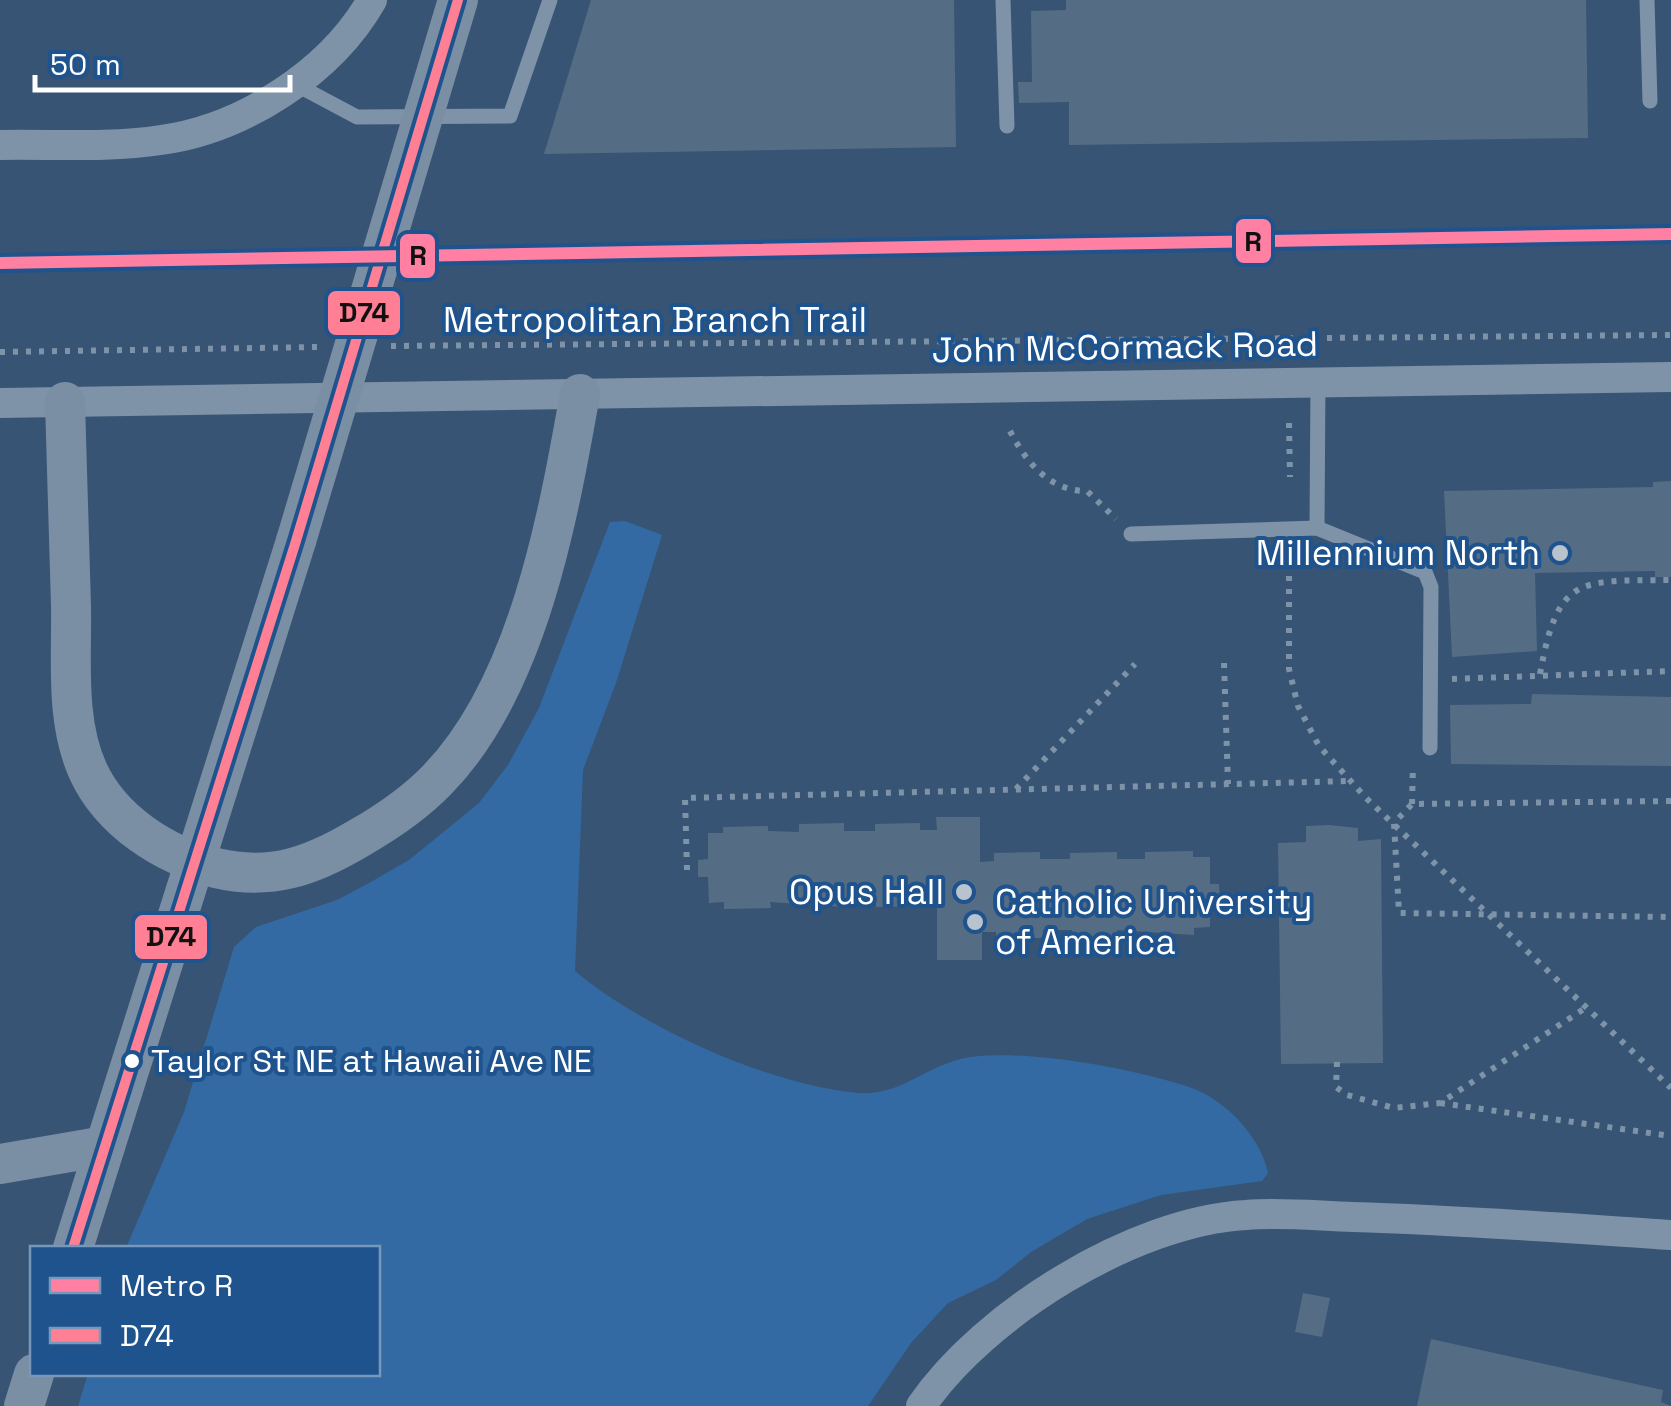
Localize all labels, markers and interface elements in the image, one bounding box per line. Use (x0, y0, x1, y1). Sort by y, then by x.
scale bar (35, 30, 290, 92)
text: 50 m (50, 45, 121, 84)
line badge: R (1234, 217, 1273, 265)
text: R (1244, 223, 1262, 259)
line badge: R (398, 232, 437, 280)
text: R (409, 237, 427, 273)
line badge: D74 (326, 289, 402, 337)
text: D74 (339, 294, 390, 330)
street label: Metropolitan Branch Trail (443, 298, 867, 342)
street label: John McCormack Road (931, 322, 1319, 372)
place label: Millennium North (1256, 531, 1540, 575)
marker: Millennium North (1549, 542, 1571, 564)
place label: Opus Hall (789, 870, 944, 914)
place label: Catholic University of America (995, 880, 1312, 964)
marker: Opus Hall (953, 881, 975, 903)
marker: Catholic University of America (964, 911, 986, 933)
line badge: D74 (133, 913, 209, 961)
text: D74 (146, 918, 197, 954)
place label: Taylor St NE at Hawaii Ave NE (151, 1041, 592, 1081)
marker: Taylor St NE at Hawaii Ave NE (122, 1051, 142, 1071)
legend (30, 1246, 380, 1376)
text: Metro R (120, 1266, 233, 1305)
text: D74 (120, 1316, 174, 1355)

